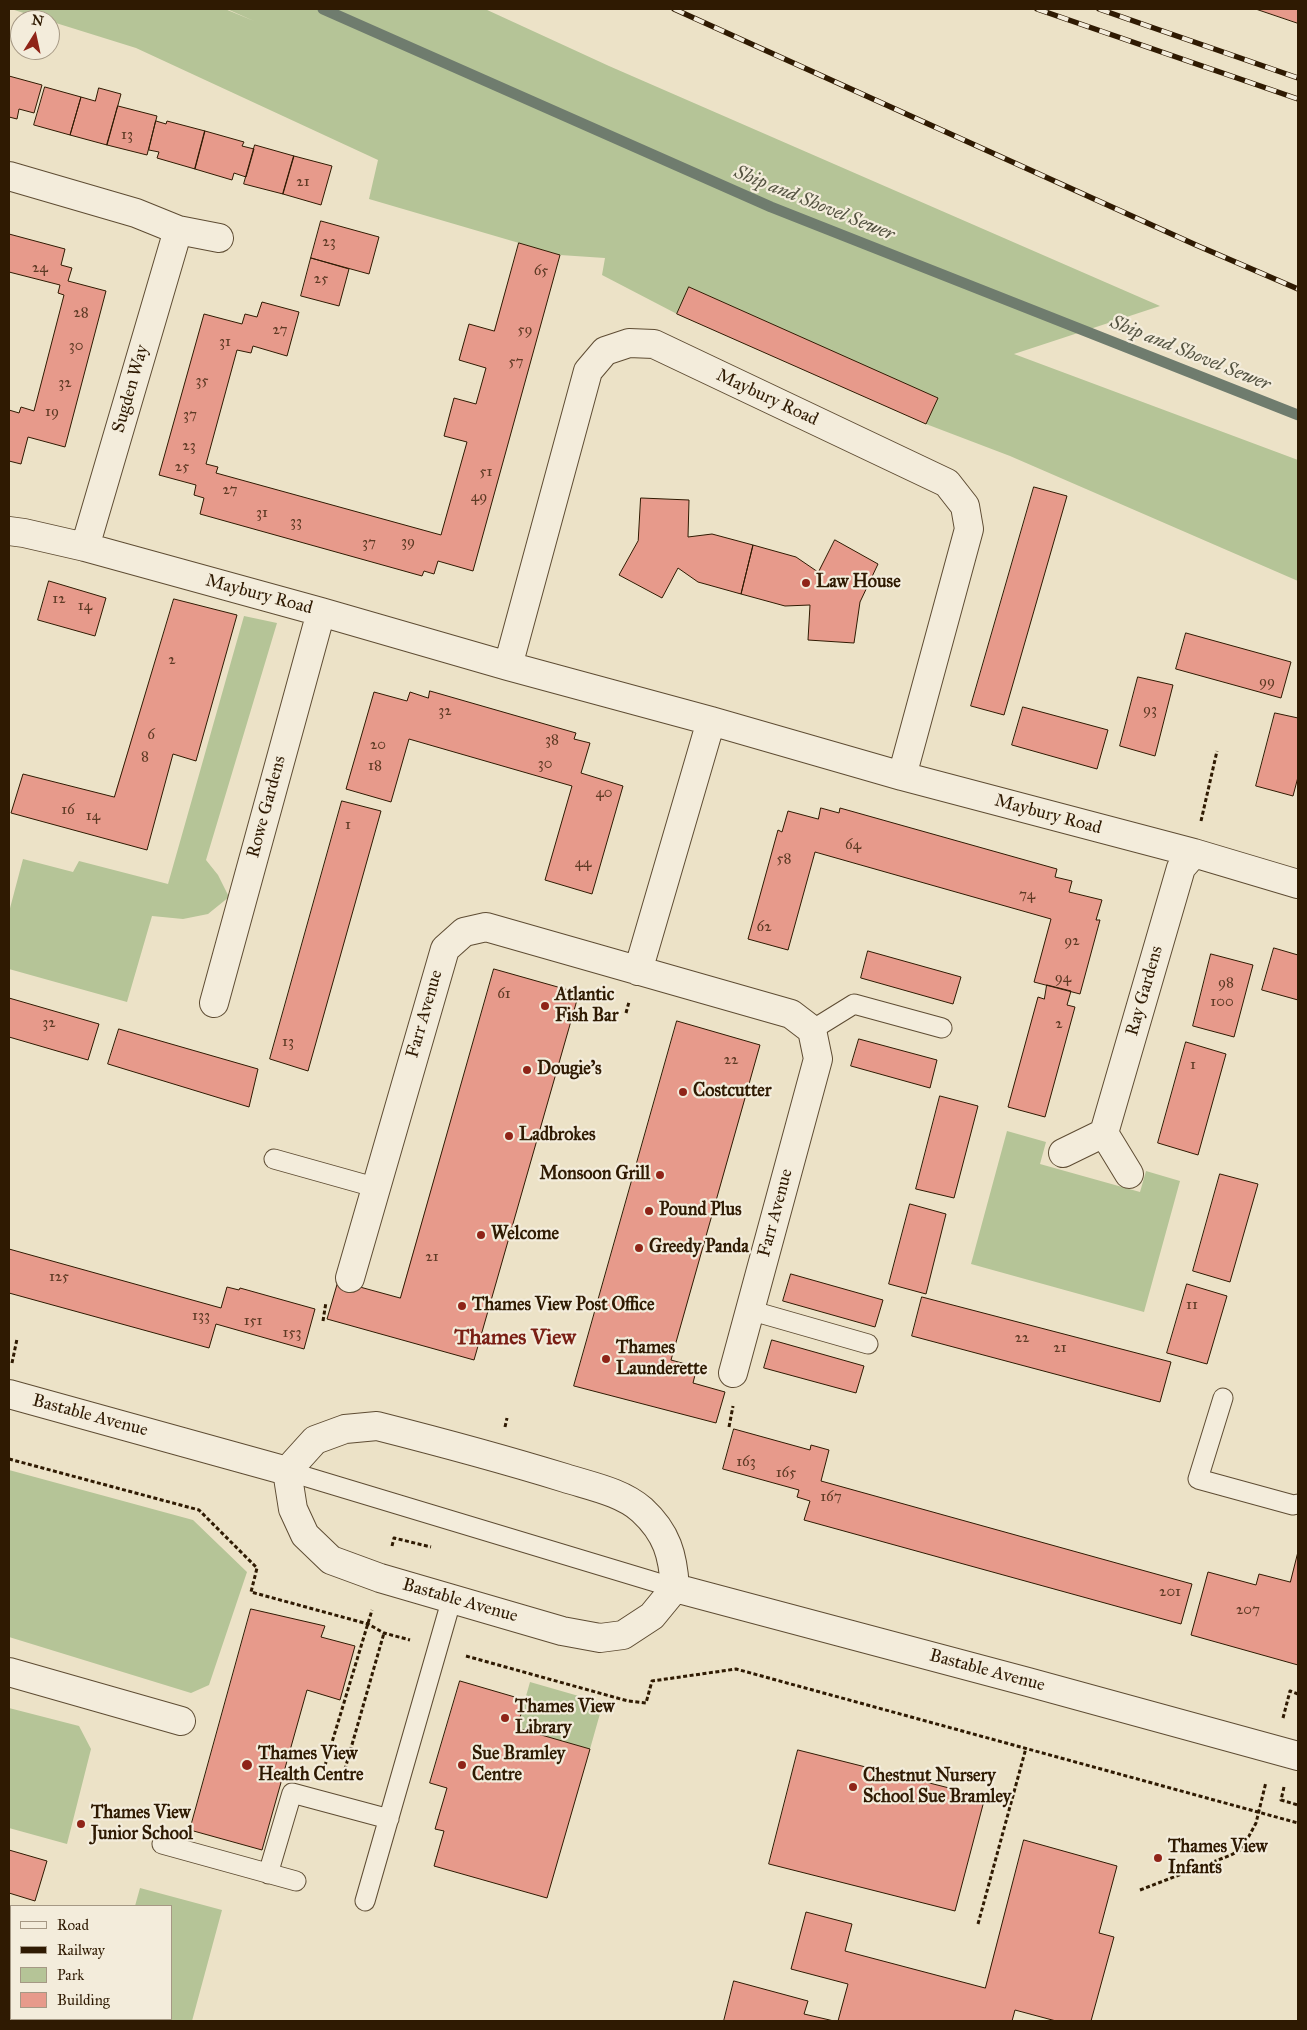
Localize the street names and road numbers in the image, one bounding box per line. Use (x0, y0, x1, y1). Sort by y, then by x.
street label: Sugden Way (108, 343, 154, 435)
street label: Maybury Road (713, 365, 821, 431)
street label: Maybury Road (203, 570, 315, 620)
street label: Rowe Gardens (243, 754, 291, 860)
street label: Maybury Road (992, 790, 1104, 840)
street label: Ray Gardens (1122, 944, 1168, 1038)
street label: Farr Avenue (402, 968, 448, 1060)
street label: Farr Avenue (754, 1167, 798, 1259)
street label: Bastable Avenue (30, 1390, 150, 1442)
street label: Bastable Avenue (400, 1574, 520, 1628)
street label: Bastable Avenue (927, 1645, 1047, 1697)

